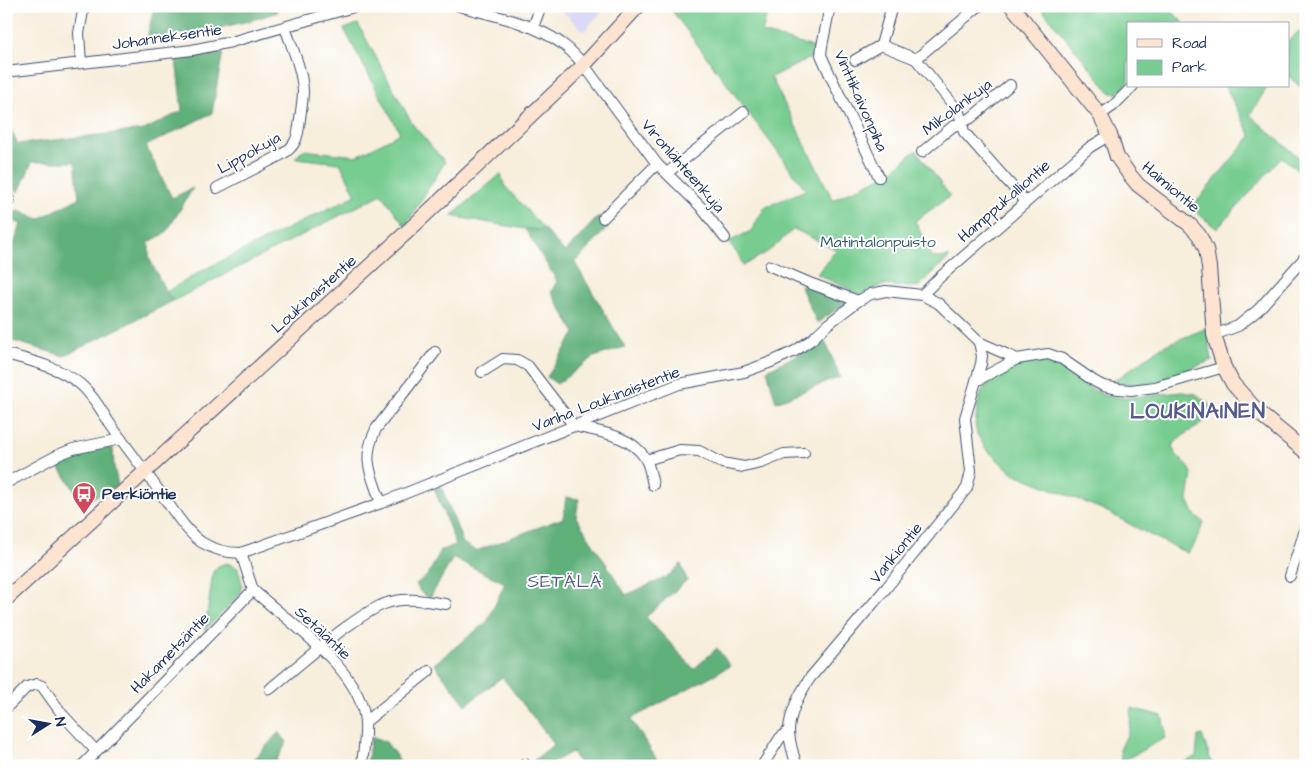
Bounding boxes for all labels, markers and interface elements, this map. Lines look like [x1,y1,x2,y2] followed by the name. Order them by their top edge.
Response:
[111,18,223,56] street label: Johanneksentie
[1127,22,1290,88] legend
[1172,33,1207,54] text: Road
[829,47,893,155] street label: Vinttikaivonpiha
[1172,57,1207,78] text: Park
[918,74,996,140] street label: Mikolankuja
[636,114,730,218] street label: Vironlähteenkuja
[213,127,285,179] street label: Lippokuja
[953,154,1055,247] street label: Hamppukalliontie
[1137,156,1205,218] street label: Haimiontie
[820,231,936,253] park label: Matintalonpuisto
[267,250,362,338] street label: Loukinaistentie
[529,361,683,437] street label: Vanha Loukinaistentie
[1130,397,1266,426] district label: LOUKINAINEN
[71,481,97,515] bus stop icon: Perkiöntie
[102,483,177,505] place label: Perkiöntie
[864,517,928,588] street label: Vankiontie
[528,569,602,594] district label: SETÄLÄ
[290,601,356,665] street label: Setäläntie
[126,607,215,698] street label: Hakametsäntie
[22,700,72,750] north arrow
[49,715,70,728] text: N

